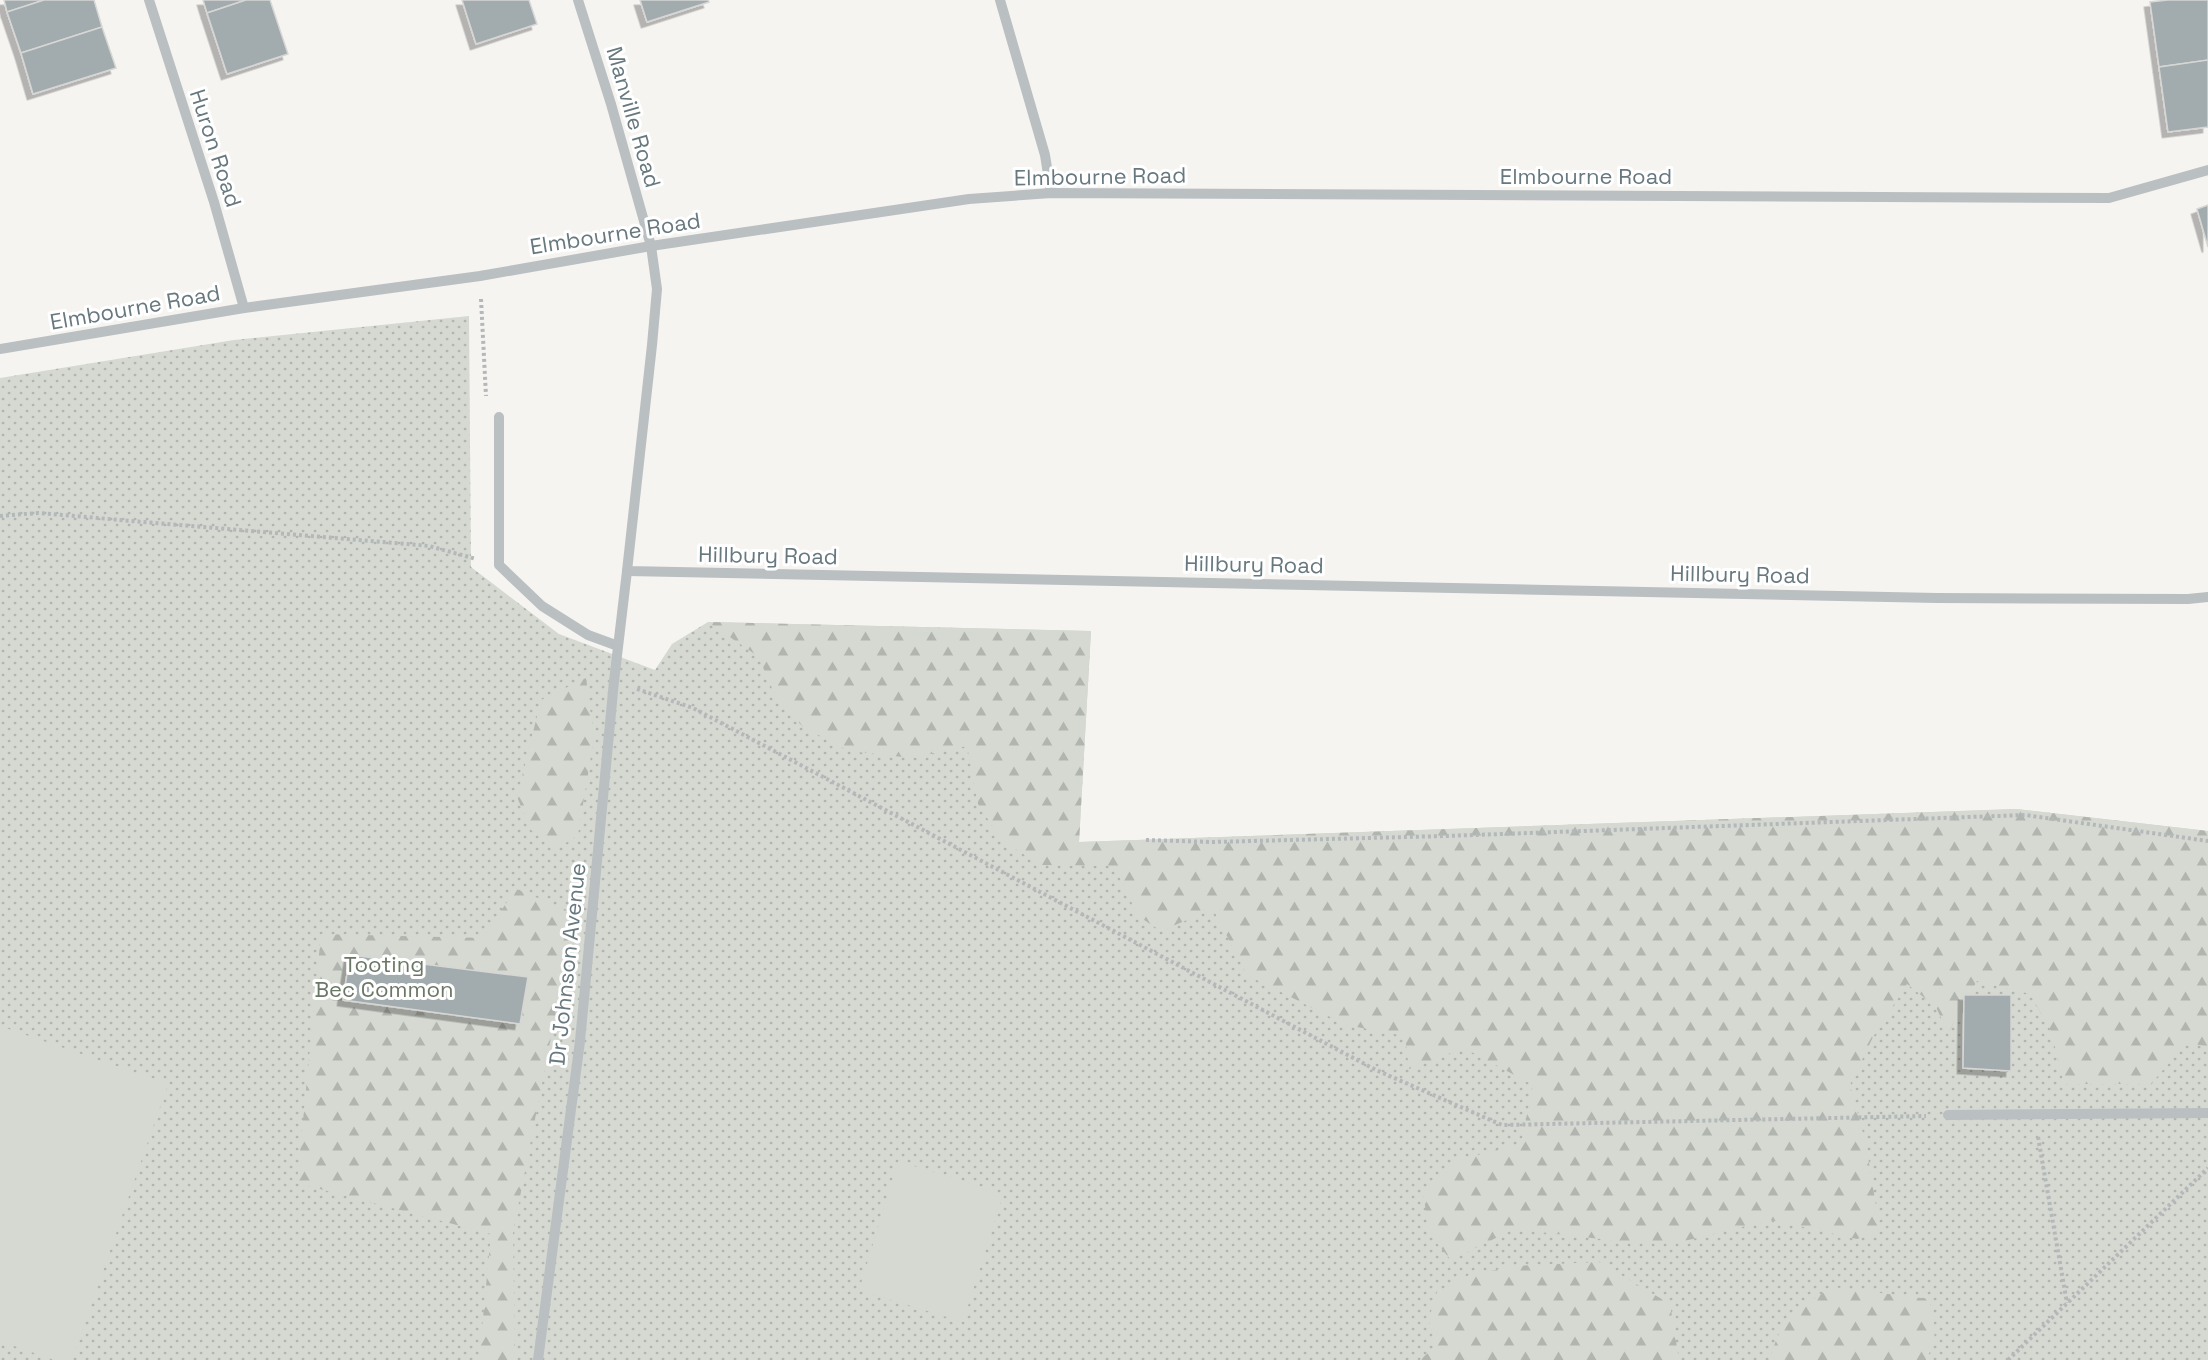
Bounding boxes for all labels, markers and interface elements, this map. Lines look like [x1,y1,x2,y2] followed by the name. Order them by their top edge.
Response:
[600,43,668,191] street label: Manville Road
[184,85,248,211] street label: Huron Road
[1014,160,1186,192] street label: Elmbourne Road
[1500,162,1672,190] street label: Elmbourne Road
[528,206,702,260] street label: Elmbourne Road
[48,278,222,336] street label: Elmbourne Road
[698,540,838,570] street label: Hillbury Road
[1184,549,1324,579] street label: Hillbury Road
[1670,559,1810,589] street label: Hillbury Road
[542,861,592,1067] street label: Dr Johnson Avenue
[314,950,454,1003] park label: Tooting Bec Common

